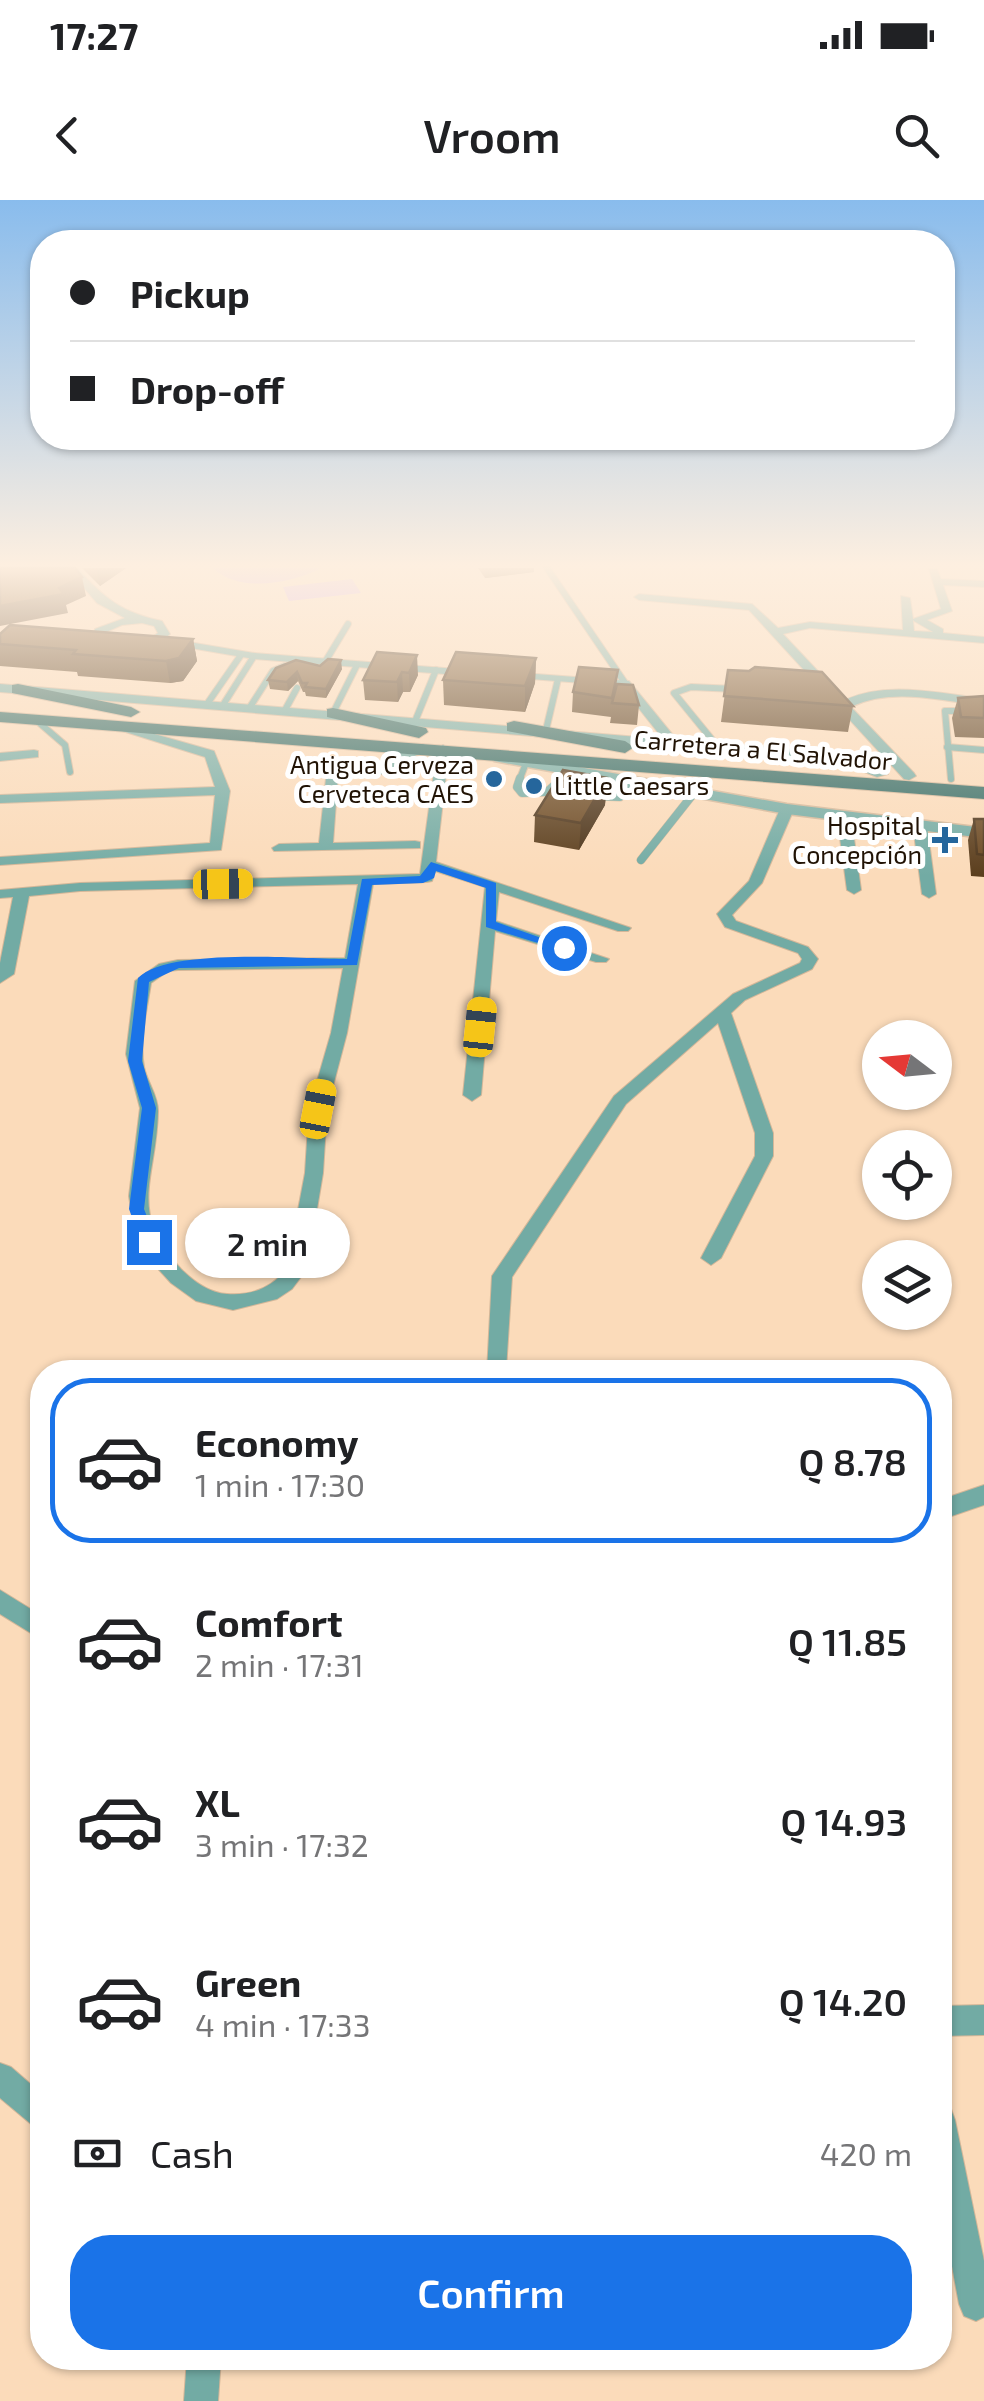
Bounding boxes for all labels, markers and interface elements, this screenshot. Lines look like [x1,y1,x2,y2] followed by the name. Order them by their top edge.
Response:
[50,12,138,58] text: 17:27
[40,108,95,163] icon: back
[423,108,561,162] text: Vroom
[889,108,944,163] icon: search
[130,270,250,316] text: Pickup
[130,366,284,412] text: Drop-off
[633,723,893,775] street label: Carretera a El Salvador
[290,749,474,808] place label: Antigua Cerveza Cerveteca CAES
[483,768,505,790] marker: Antigua Cerveza Cerveteca CAES
[554,770,709,800] place label: Little Caesars
[523,775,545,797] marker: Little Caesars
[792,810,923,869] place label: Hospital Concepción
[932,827,958,853] marker: Hospital Concepción
[193,868,253,900] car
[542,926,587,971] route start
[462,996,498,1058] car
[862,1020,952,1110] north arrow
[862,1020,952,1330] map controls
[298,1077,338,1141] car
[862,1130,952,1220] button: locate
[184,1207,349,1277] callout: 2 min
[127,1220,172,1265] route end
[227,1224,308,1262] text: 2 min
[862,1240,952,1330] button: layers
[75,1416,165,1506] icon: car
[195,1419,359,1465] text: Economy
[798,1438,907,1484] text: Q 8.78
[195,1465,365,1503] text: 1 min · 17:30
[75,1596,165,1686] icon: car
[195,1599,343,1645] text: Comfort
[788,1618,907,1664] text: Q 11.85
[195,1645,364,1683] text: 2 min · 17:31
[75,1776,165,1866] icon: car
[195,1779,240,1825] text: XL
[781,1798,907,1844] text: Q 14.93
[195,1825,369,1863] text: 3 min · 17:32
[75,1956,165,2046] icon: car
[195,1959,301,2005] text: Green
[779,1978,907,2024] text: Q 14.20
[195,2005,370,2043] text: 4 min · 17:33
[70,2126,125,2181] icon: cash
[150,2130,234,2176] text: Cash
[820,2134,912,2172] text: 420 m
[70,2235,912,2350] button: Confirm

